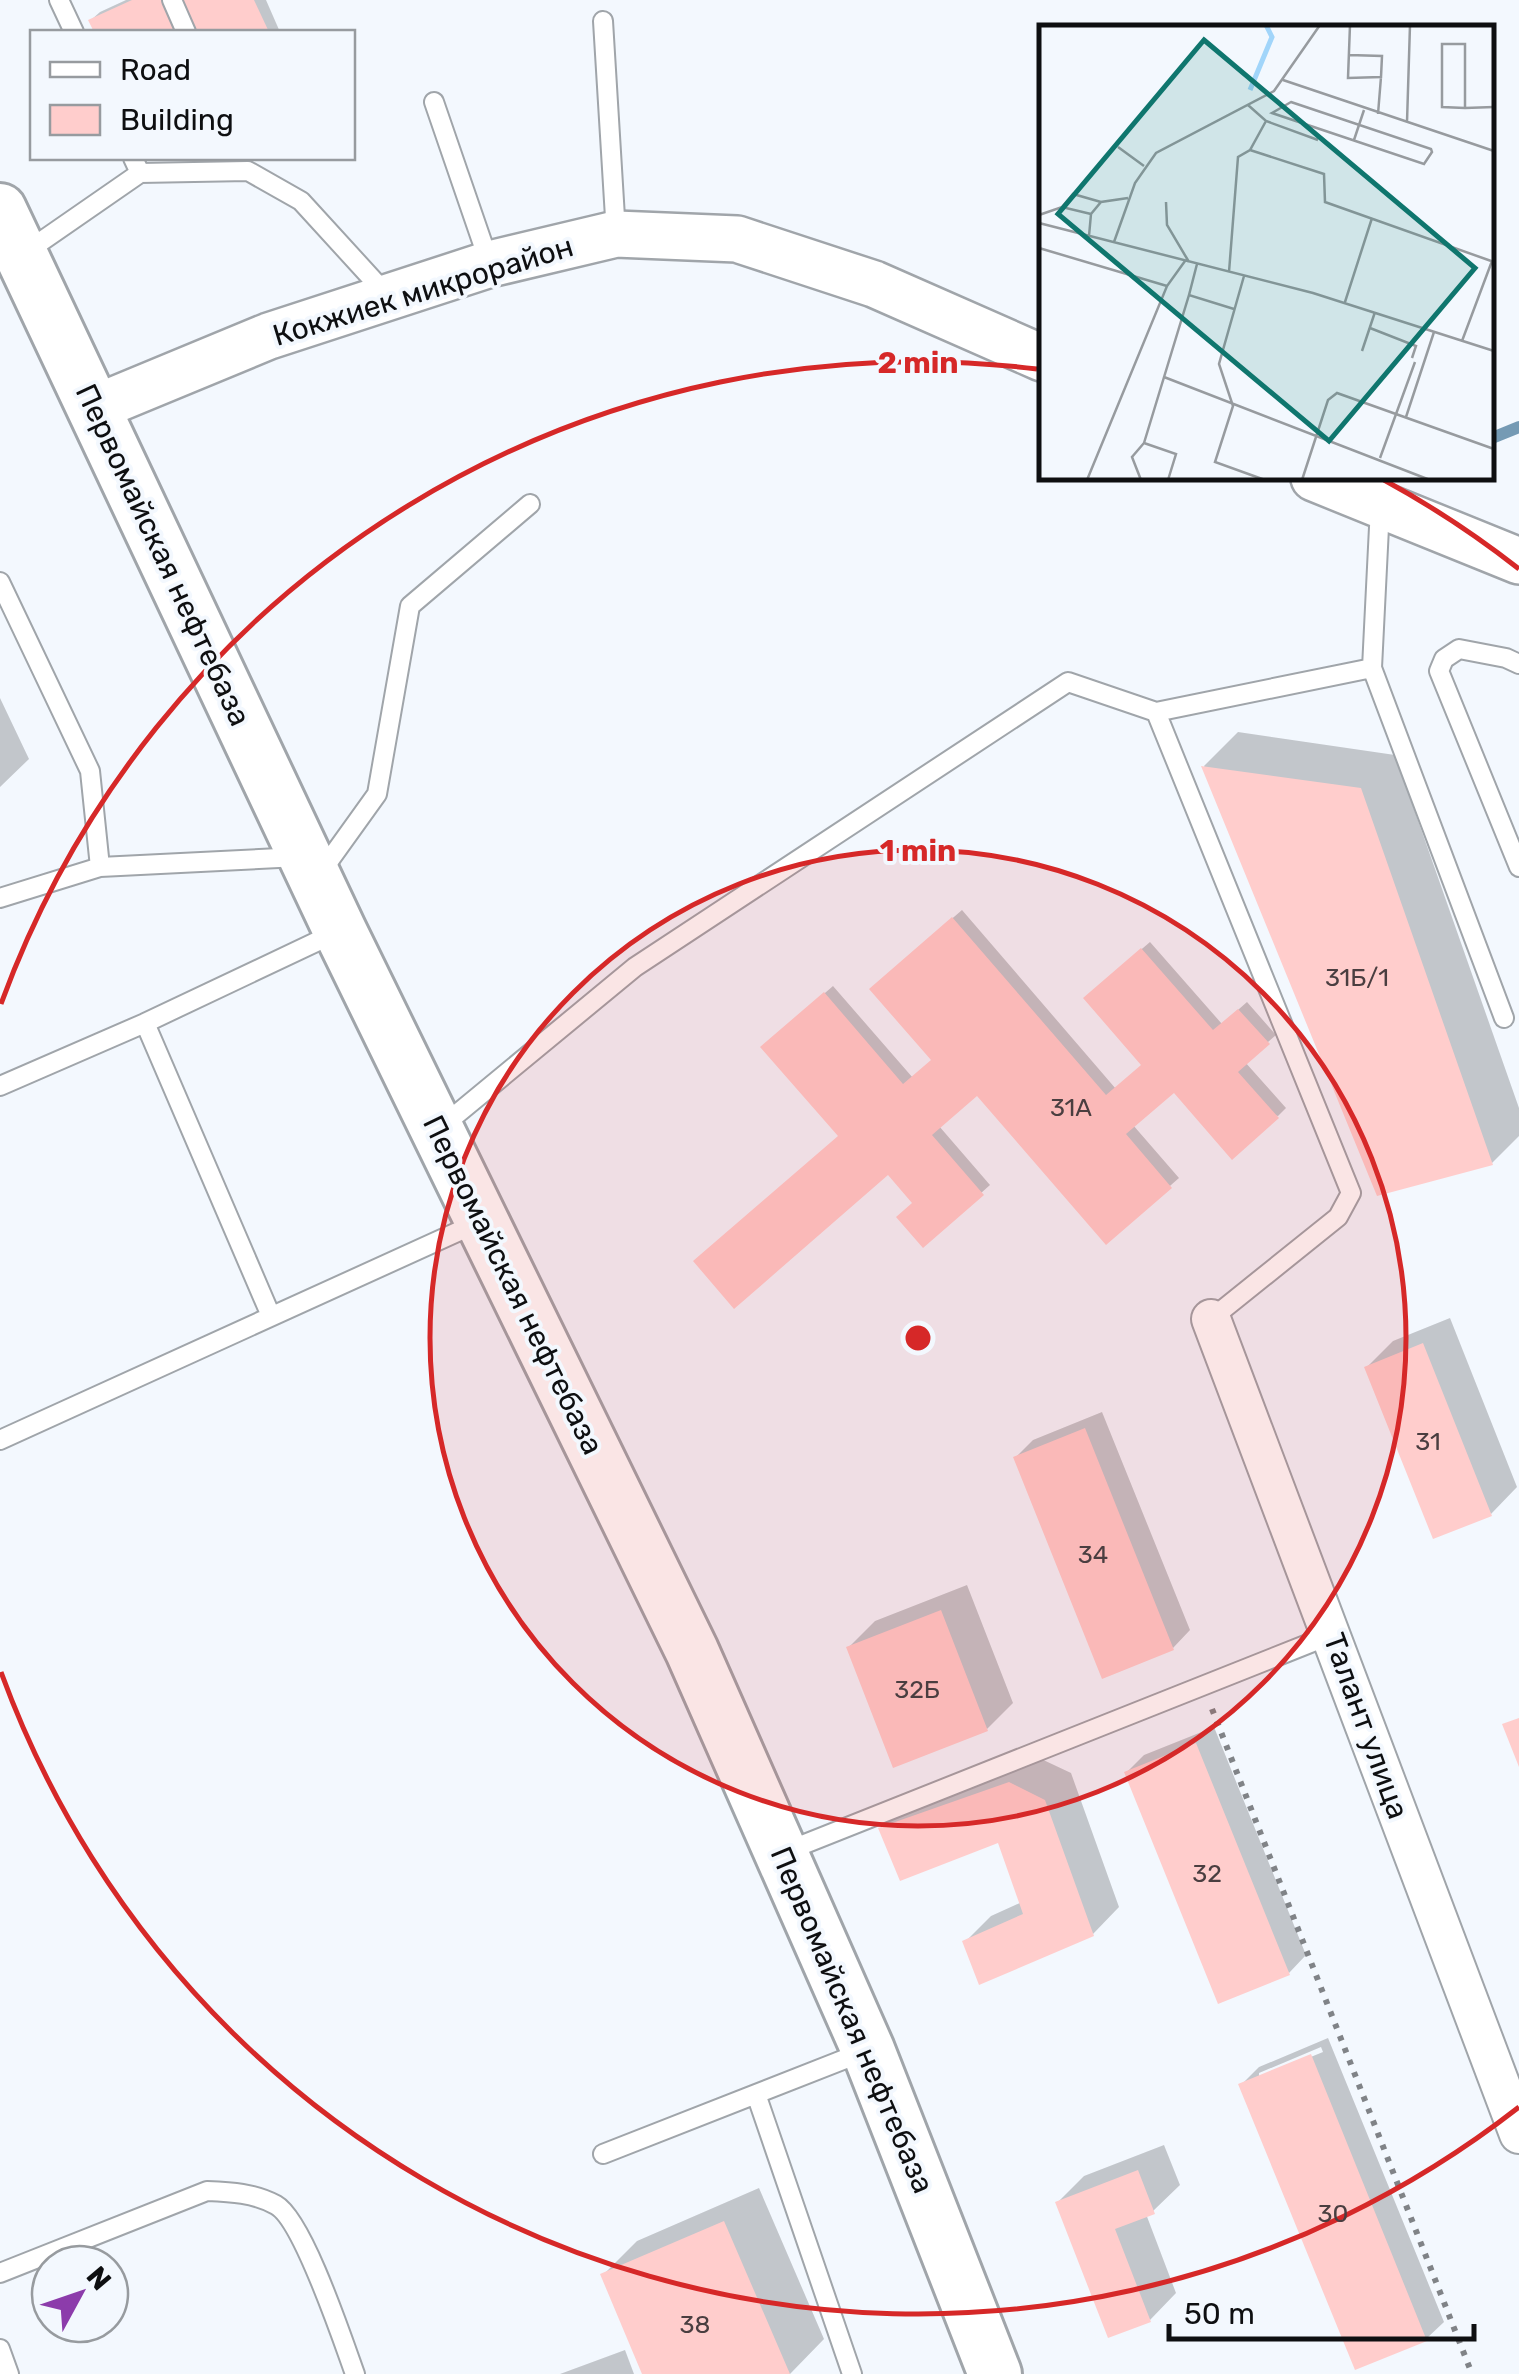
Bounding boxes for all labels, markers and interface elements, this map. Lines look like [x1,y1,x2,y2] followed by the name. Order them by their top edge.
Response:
[1039,25,1494,480] inset map
[30,30,355,160] legend
[120,52,191,88] text: Road
[120,102,234,138] text: Building
[268,228,578,354] street label: Кокжиек микрорайон
[877,345,959,381] text: 2 min
[68,378,258,732] street label: Первомайская нефтебаза
[880,833,956,869] text: 1 min
[1325,963,1389,992] house number: 31Б/1
[1050,1093,1092,1122] house number: 31А
[415,1109,611,1461] street label: Первомайская нефтебаза
[900,1320,936,1356] centre of rings
[1415,1427,1441,1456] house number: 31
[1078,1540,1108,1569] house number: 34
[1316,1628,1416,1824] street label: Талант улица
[894,1675,940,1704] house number: 32Б
[763,1841,941,2199] street label: Первомайская нефтебаза
[1192,1859,1222,1888] house number: 32
[1318,2199,1348,2228] house number: 30
[30,2244,130,2344] north arrow
[80,2260,118,2297] text: N
[1169,2279,1474,2341] scale bar
[1184,2296,1255,2332] text: 50 m
[680,2310,710,2339] house number: 38

